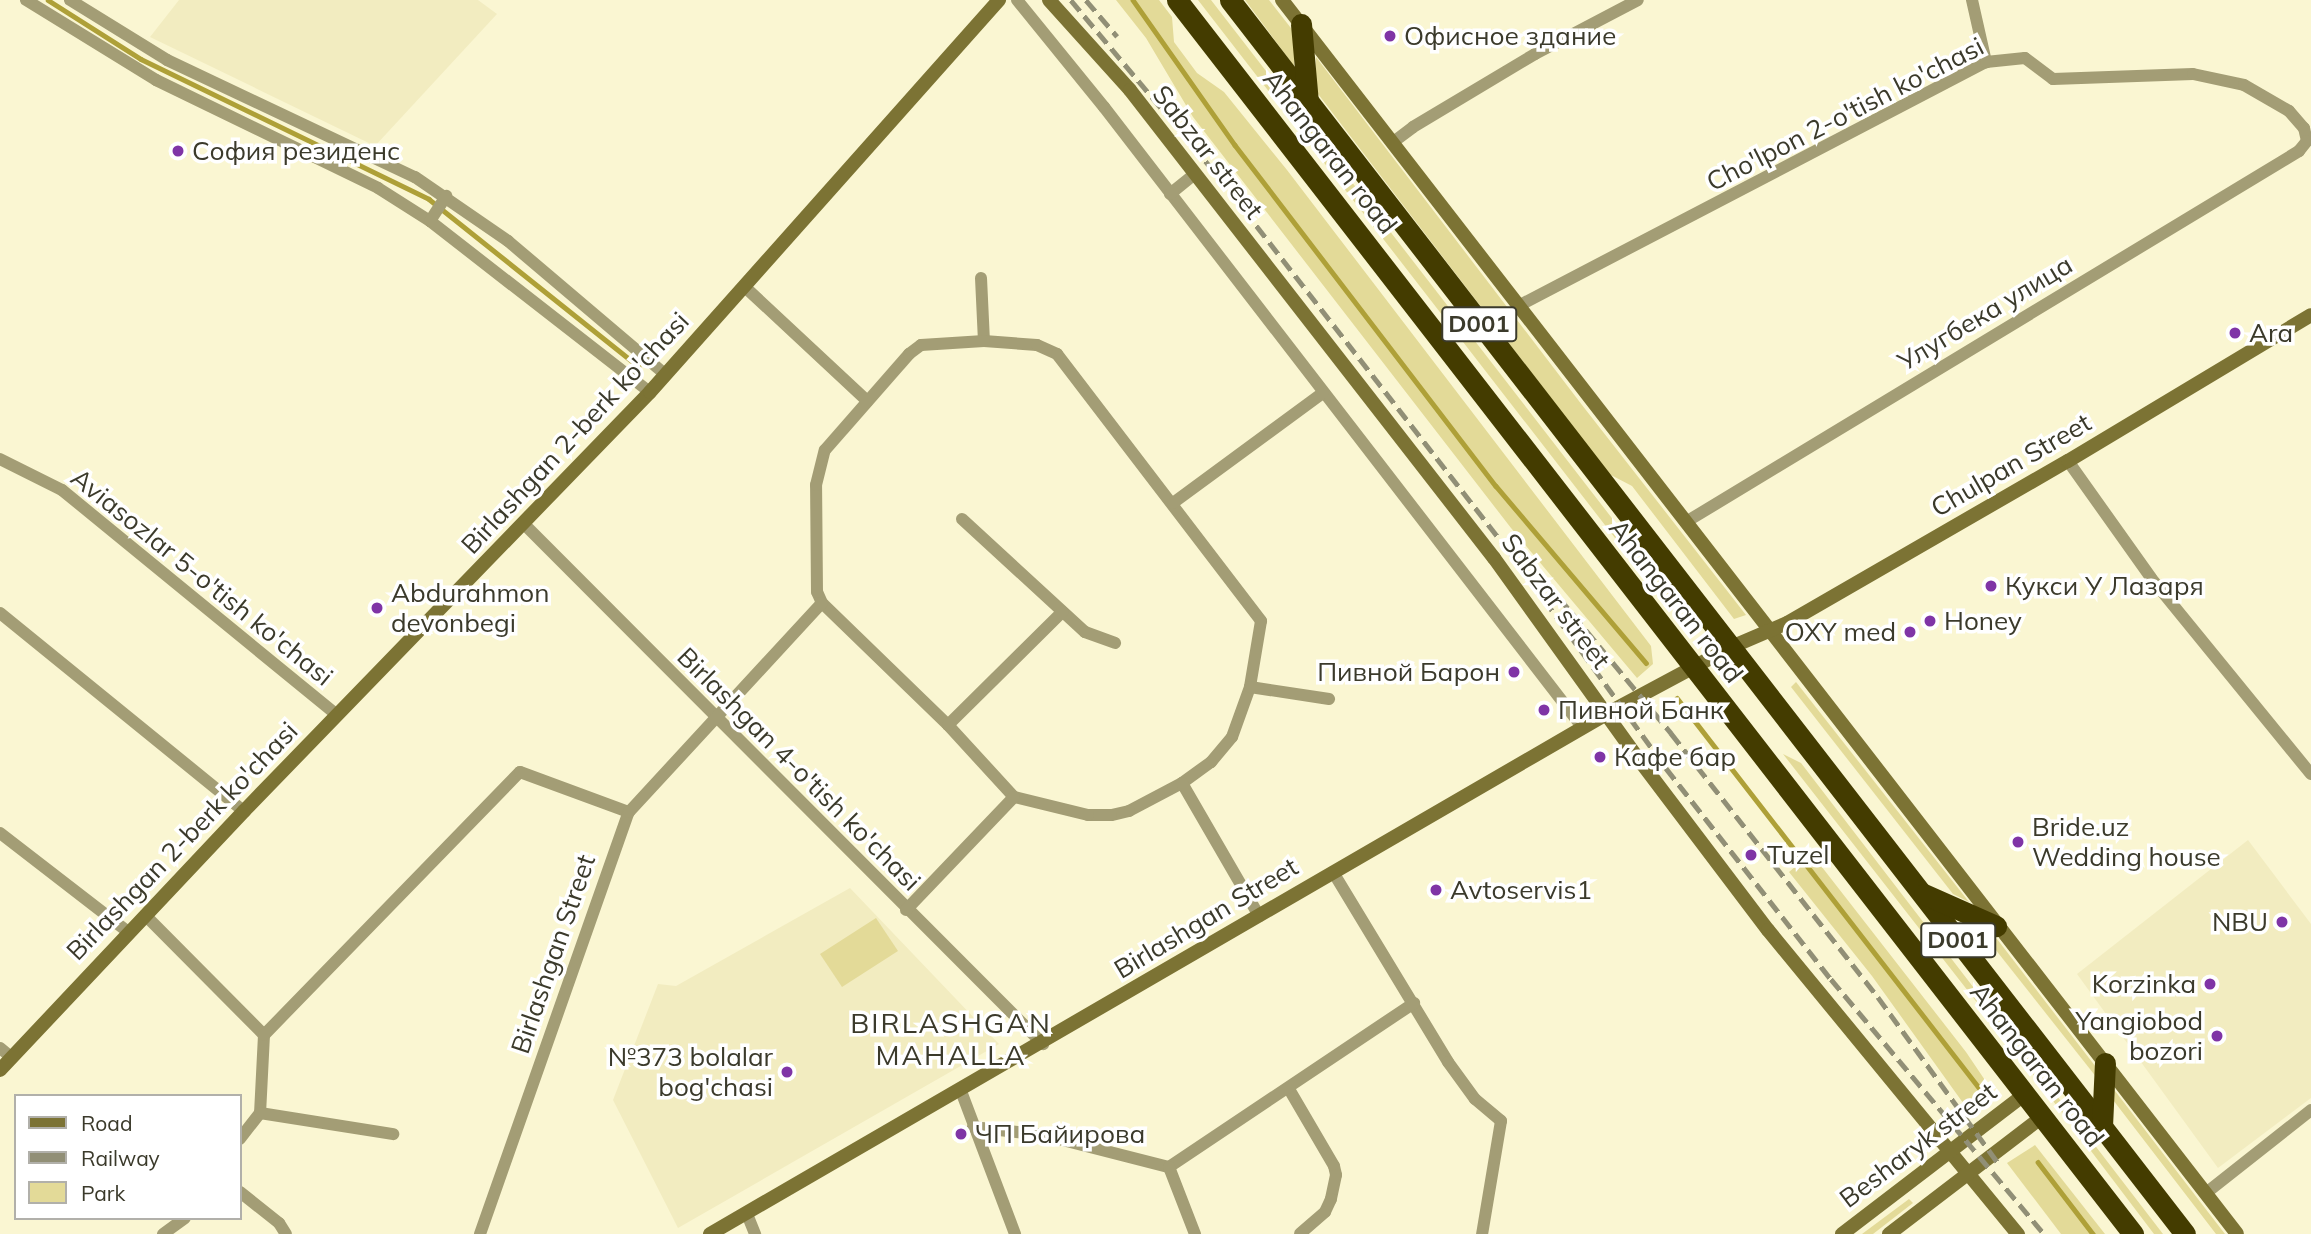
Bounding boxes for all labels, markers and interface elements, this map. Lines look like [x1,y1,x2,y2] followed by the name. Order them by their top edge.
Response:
[1404,20,1616,52] place label: Офисное здание
[1382,28,1398,44] marker: Офисное здание
[1701,30,1989,198] street label: Cho'lpon 2-o'tish ko'chasi
[1257,64,1403,240] street label: Ahangaran road
[1146,79,1270,225] street label: Sabzar street
[192,135,400,167] place label: София резиденс
[170,143,186,159] marker: София резиденс
[1892,249,2078,377] street label: Улугбека улица
[1440,304,1518,344] road number: D001
[455,306,695,560] street label: Birlashgan 2-berk ko'chasi
[2249,317,2293,349] place label: Ara
[2227,325,2243,341] marker: Ara
[1926,407,2096,523] street label: Chulpan Street
[65,462,339,692] street label: Aviasozlar 5-o'tish ko'chasi
[1603,513,1749,689] street label: Ahangaran road
[1495,527,1617,675] street label: Sabzar street
[2005,570,2204,602] place label: Кукси У Лазаря
[391,577,549,638] place label: Abdurahmon devonbegi
[1983,578,1999,594] marker: Кукси У Лазаря
[369,600,385,616] marker: Abdurahmon devonbegi
[1944,605,2022,637] place label: Honey
[1922,613,1938,629] marker: Honey
[1785,616,1896,648] place label: OXY med
[1902,624,1918,640] marker: OXY med
[671,641,927,897] street label: Birlashgan 4-o'tish ko'chasi
[1317,656,1500,688] place label: Пивной Барон
[1506,664,1522,680] marker: Пивной Барон
[1558,694,1724,726] place label: Пивной Банк
[1536,702,1552,718] marker: Пивной Банк
[60,715,304,967] street label: Birlashgan 2-berk ko'chasi
[1614,741,1736,773] place label: Кафе бар
[1592,749,1608,765] marker: Кафе бар
[2032,811,2221,872] place label: Bride.uz Wedding house
[2010,834,2026,850] marker: Bride.uz Wedding house
[1767,839,1829,871] place label: Tuzel
[1741,845,1761,865] marker: Tuzel
[504,850,602,1058] street label: Birlashgan Street
[1109,851,1303,985] street label: Birlashgan Street
[1450,874,1592,906] place label: Avtoservis1
[1428,882,1444,898] marker: Avtoservis1
[2212,906,2268,938] place label: NBU
[2274,914,2290,930] marker: NBU
[1920,920,1996,960] road number: D001
[2092,968,2196,1000] place label: Korzinka
[2202,976,2218,992] marker: Korzinka
[1964,977,2110,1153] street label: Ahangaran road
[2076,1005,2203,1066] place label: Yangiobod bozori
[851,1006,1051,1072] district label: BIRLASHGAN MAHALLA
[2209,1028,2225,1044] marker: Yangiobod bozori
[608,1041,773,1102] place label: №373 bolalar bog'chasi
[779,1064,795,1080] marker: №373 bolalar bog'chasi
[1833,1076,2003,1214] street label: Besharyk street
[14,1094,242,1220] legend
[81,1110,132,1136] text: Road
[975,1118,1145,1150] place label: ЧП Байирова
[953,1126,969,1142] marker: ЧП Байирова
[81,1145,160,1171] text: Railway
[81,1180,125,1206] text: Park

